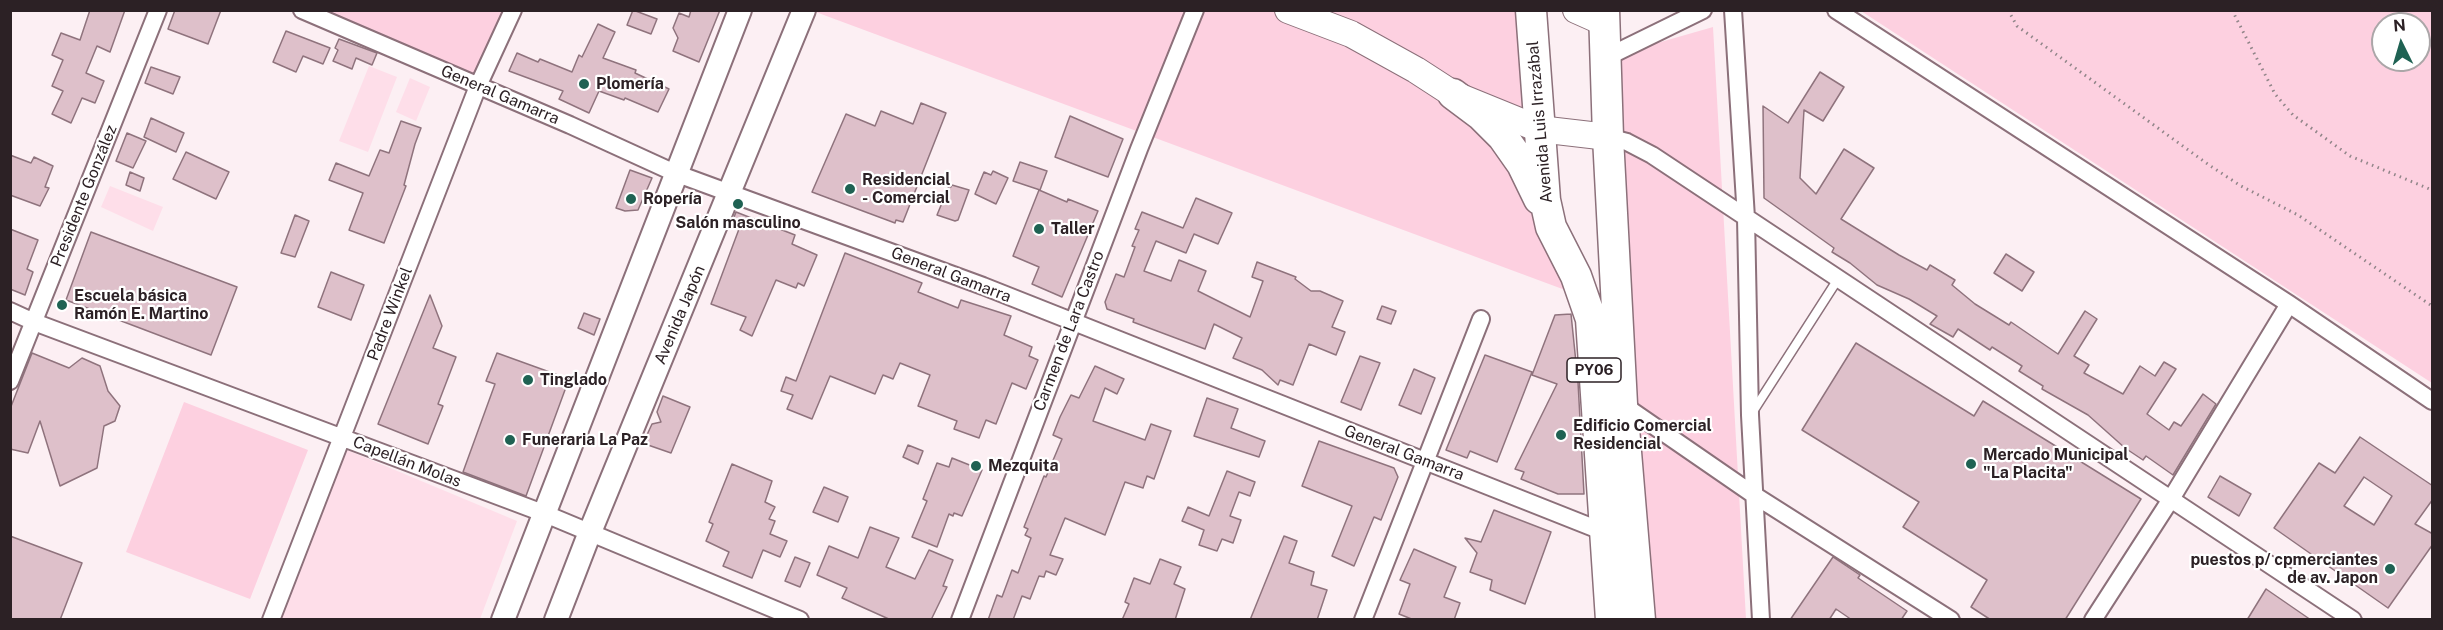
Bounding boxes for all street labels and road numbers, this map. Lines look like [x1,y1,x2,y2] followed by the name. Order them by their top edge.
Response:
[1523,40,1557,204] street label: Avenida Luis Irrazábal
[438,61,562,129] street label: General Gamarra
[47,122,121,270] street label: Presidente González
[888,243,1014,307] street label: General Gamarra
[1030,248,1108,414] street label: Carmen de Lara Castro
[651,263,709,367] street label: Avenida Japón
[363,264,417,364] street label: Padre Winkel
[1567,358,1621,382] road number: PY06
[1341,421,1467,485] street label: General Gamarra
[350,433,464,491] street label: Capellán Molas

